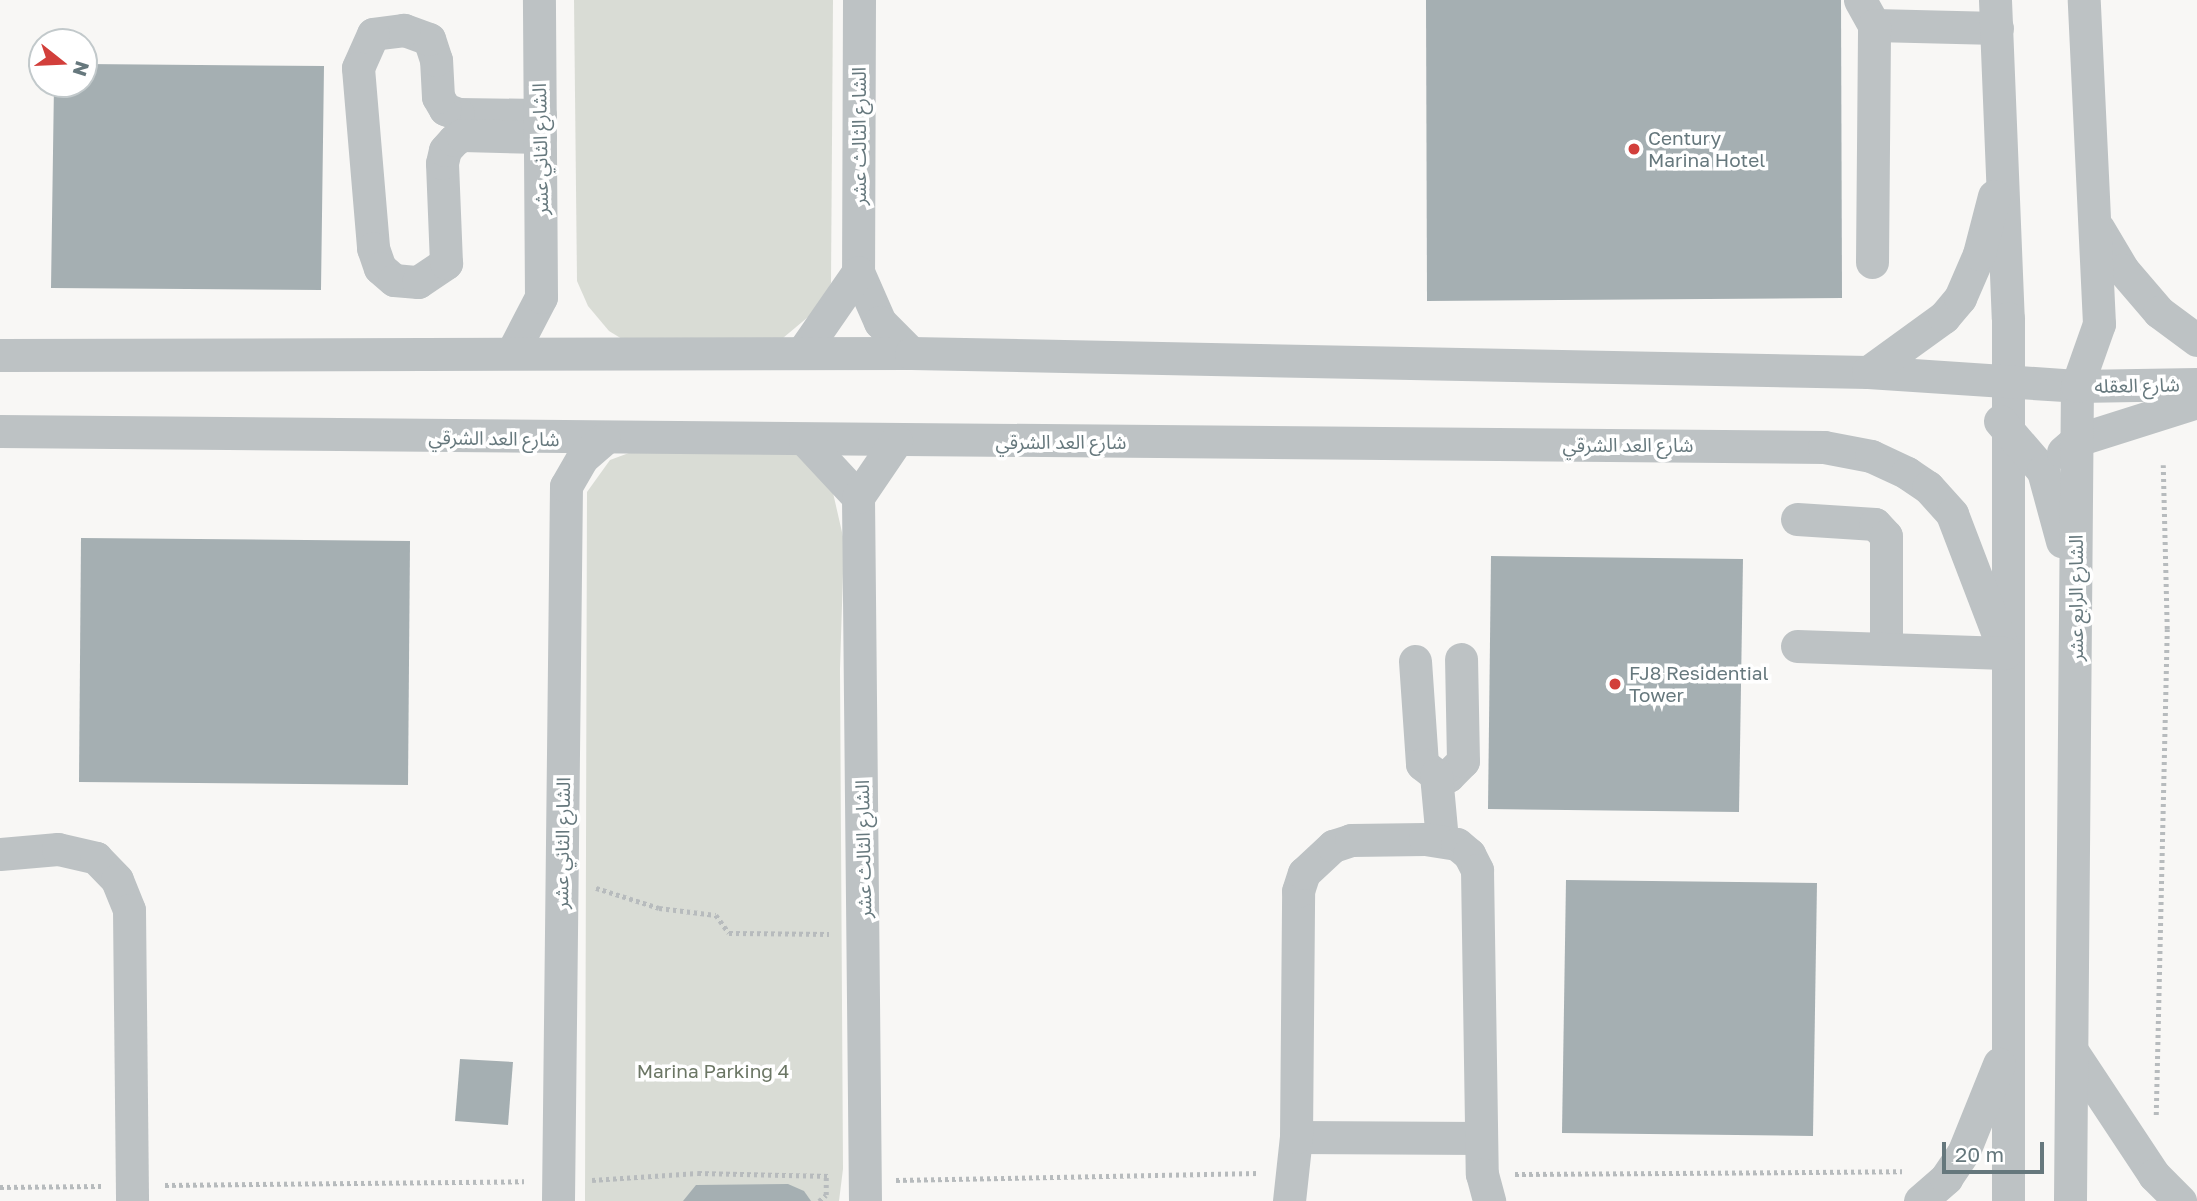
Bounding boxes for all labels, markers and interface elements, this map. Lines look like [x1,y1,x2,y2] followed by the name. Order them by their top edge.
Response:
[28,28,98,98] north arrow
[68,59,95,79] text: N
[848,67,870,205] street label: الشارع الثالث عشر
[527,83,553,215] street label: الشارع الثاني عشر
[1648,127,1765,171] place label: Century Marina Hotel
[1626,141,1642,157] marker: Century Marina Hotel
[2094,373,2180,397] street label: شارع العقله
[428,425,560,451] street label: شارع العد الشرقي
[995,431,1127,453] street label: شارع العد الشرقي
[1562,434,1694,456] street label: شارع العد الشرقي
[2065,535,2087,661] street label: الشارع الرابع عشر
[1629,662,1769,706] place label: FJ8 Residential Tower
[1607,676,1623,692] marker: FJ8 Residential Tower
[549,777,575,909] street label: الشارع الثاني عشر
[850,780,876,918] street label: الشارع الثالث عشر
[637,1060,789,1082] park label: Marina Parking 4
[1945,1128,2046,1172] scale bar
[1955,1141,2004,1167] text: 20 m

